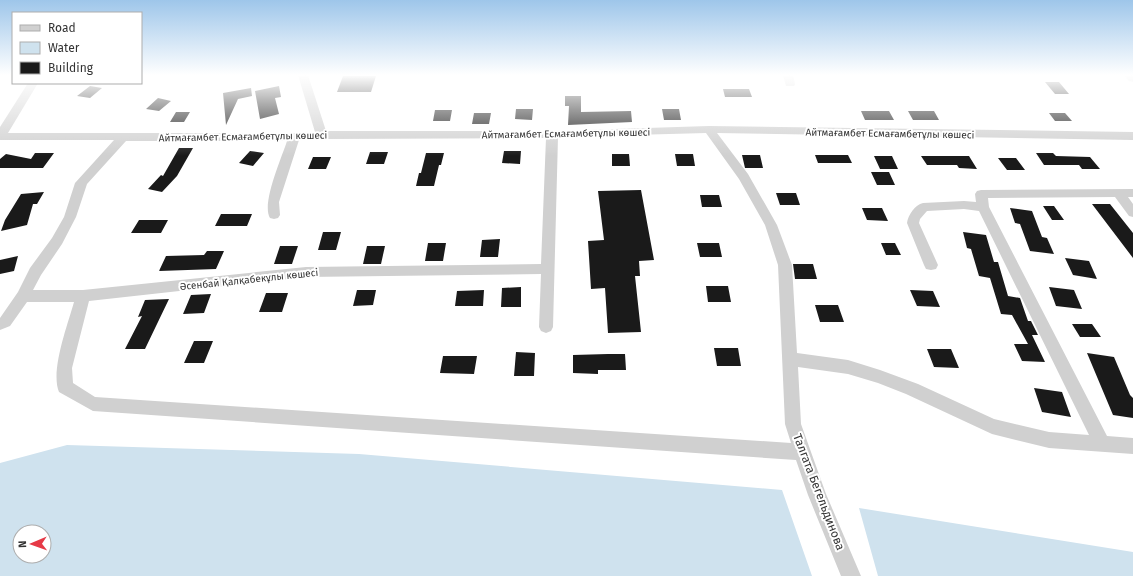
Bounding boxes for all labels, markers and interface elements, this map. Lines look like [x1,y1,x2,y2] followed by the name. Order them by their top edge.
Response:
[12,12,142,84] legend
[48,21,76,35] text: Road
[48,41,80,55] text: Water
[48,61,94,75] text: Building
[482,126,651,141] street label: Айтмағамбет Есмағамбетұлы көшесі
[806,126,975,141] street label: Айтмағамбет Есмағамбетұлы көшесі
[159,129,328,144] street label: Айтмағамбет Есмағамбетұлы көшесі
[179,266,319,293] street label: Әсенбай Қалқабекұлы көшесі
[790,432,848,552] street label: Талгата Бегельдинова
[12,524,52,564] north arrow
[16,540,29,548] text: N

